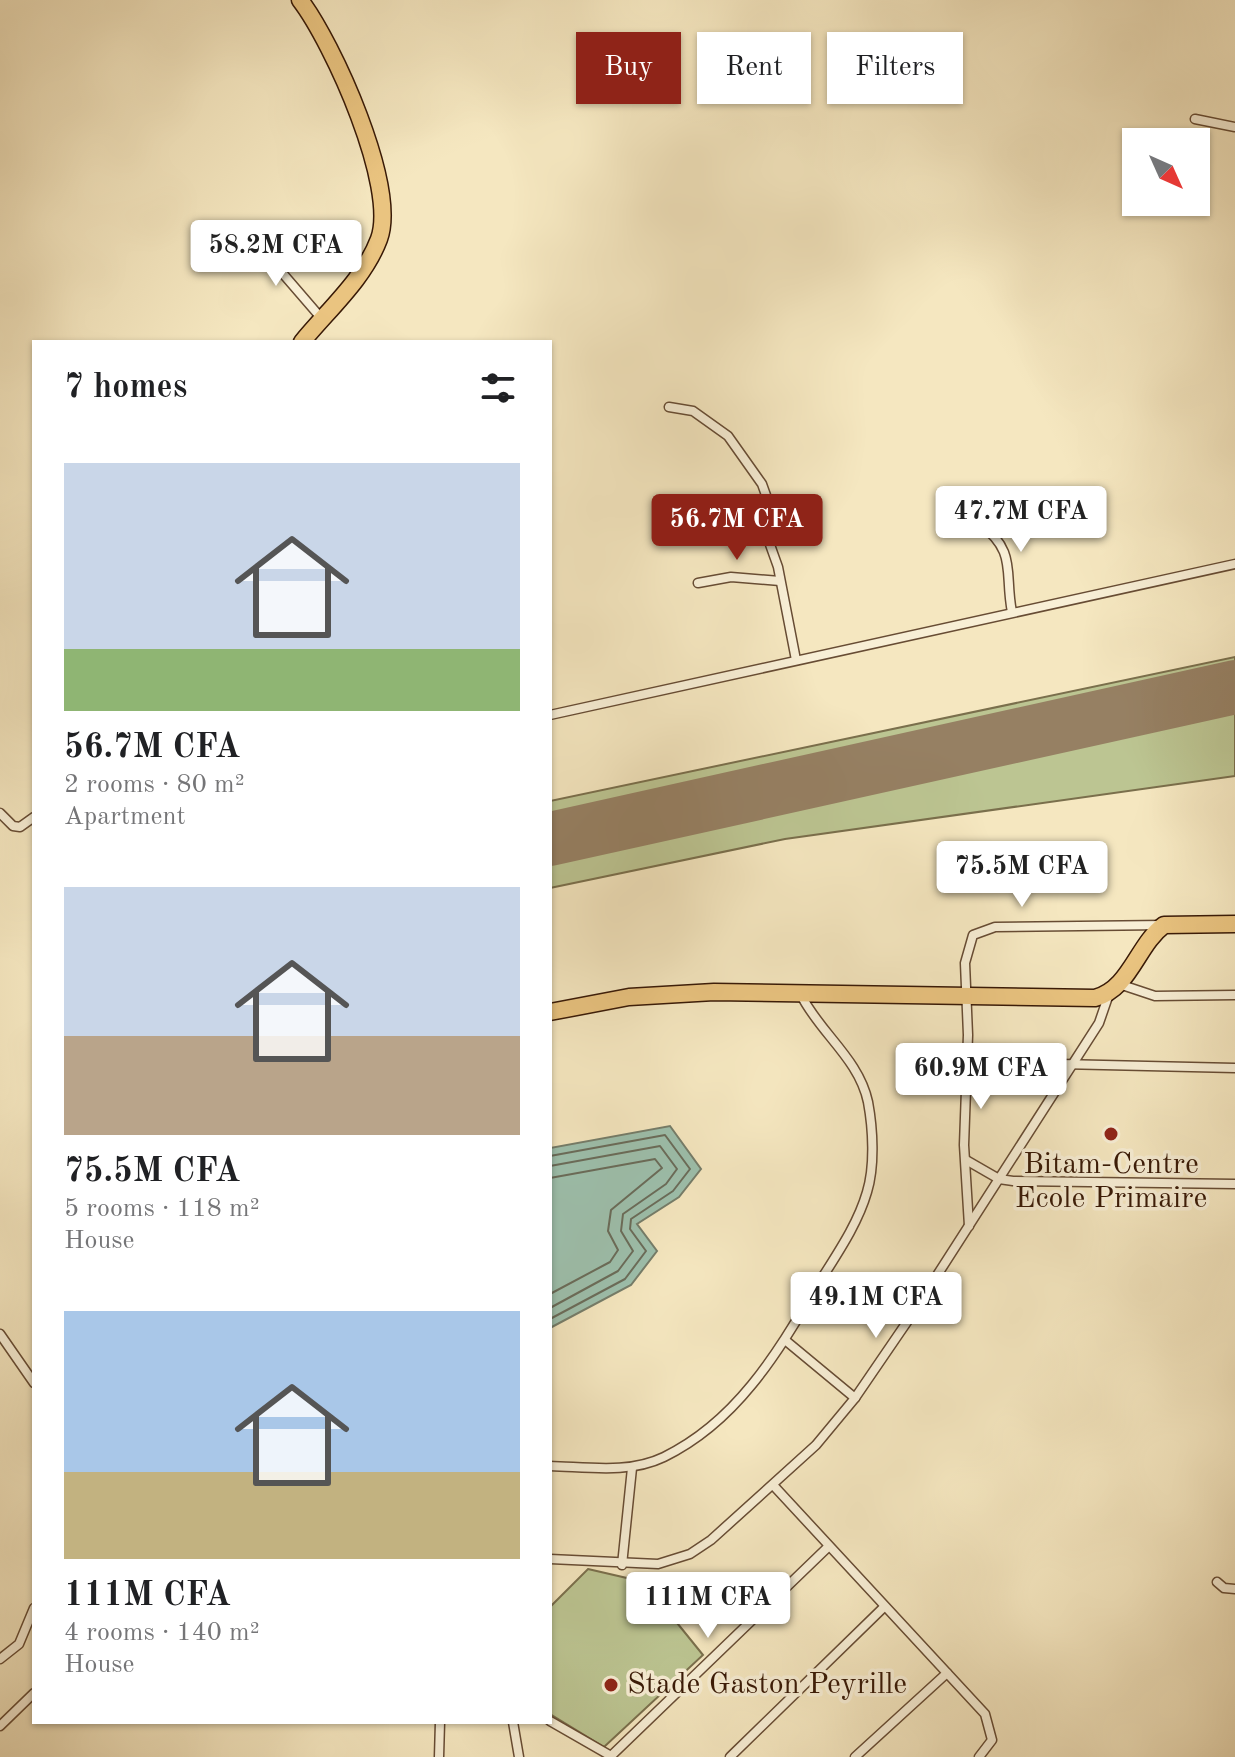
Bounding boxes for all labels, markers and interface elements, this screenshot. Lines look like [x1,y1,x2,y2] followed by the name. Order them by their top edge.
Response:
[576,32,681,104] chip: Buy
[697,32,811,104] chip: Rent
[827,32,963,104] chip: Filters
[1122,128,1210,216] north arrow
[1122,128,1210,216] map controls
[184,220,368,288] pin: 58.2M CFA
[209,233,343,259] text: 58.2M CFA
[476,366,520,410] icon: filters
[64,371,187,405] text: 7 homes
[929,486,1113,554] pin: 47.7M CFA
[645,494,829,562] pin: 56.7M CFA
[954,499,1088,525] text: 47.7M CFA
[670,507,804,533] text: 56.7M CFA
[220,515,364,659] icon: home
[64,731,240,765] text: 56.7M CFA
[64,772,245,798] text: 2 rooms · 80 m²
[64,804,186,830] text: Apartment
[930,841,1114,909] pin: 75.5M CFA
[955,854,1089,880] text: 75.5M CFA
[220,939,364,1083] icon: home
[889,1043,1073,1111] pin: 60.9M CFA
[914,1056,1048,1082] text: 60.9M CFA
[1102,1125,1120,1143] marker: Bitam-Centre Ecole Primaire
[1015,1150,1207,1214] place label: Bitam-Centre Ecole Primaire
[64,1155,240,1189] text: 75.5M CFA
[64,1196,260,1222] text: 5 rooms · 118 m²
[64,1228,135,1254] text: House
[784,1272,968,1340] pin: 49.1M CFA
[809,1285,943,1311] text: 49.1M CFA
[220,1363,364,1507] icon: home
[625,1572,791,1640] pin: 111M CFA
[64,1579,231,1613] text: 111M CFA
[644,1585,772,1611] text: 111M CFA
[64,1620,260,1646] text: 4 rooms · 140 m²
[64,1652,135,1678] text: House
[627,1670,907,1700] place label: Stade Gaston Peyrille
[602,1676,620,1694] marker: Stade Gaston Peyrille

